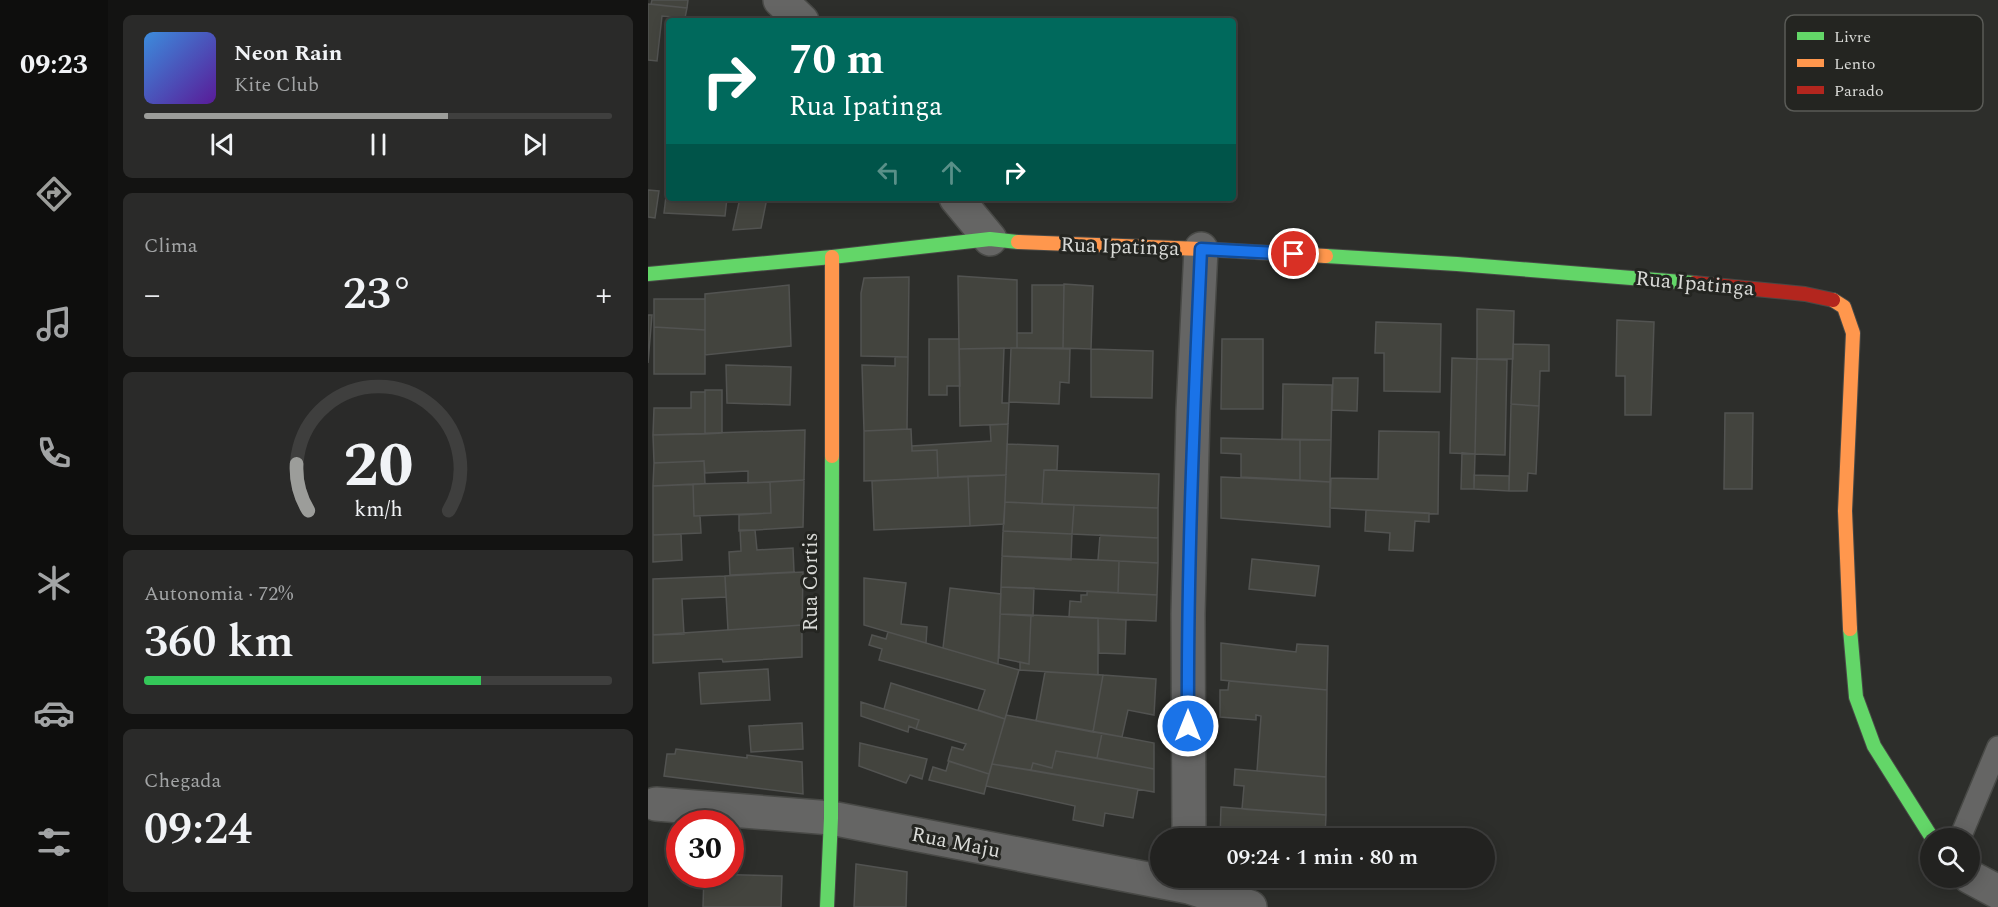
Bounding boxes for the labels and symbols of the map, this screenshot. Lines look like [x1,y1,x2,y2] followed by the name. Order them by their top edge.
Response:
[1785,15,1983,111] legend
[1834,25,1871,49] text: Livre
[1834,52,1875,76] text: Lento
[1834,79,1884,103] text: Parado
[1268,228,1319,279] pin
[1060,229,1181,265] street label: Rua Ipatinga
[1634,263,1756,305] street label: Rua Ipatinga
[795,532,827,632] street label: Rua Cortis
[1156,694,1220,758] position arrow
[666,810,744,888] speed limit sign: 30
[909,819,1003,867] street label: Rua Maju

